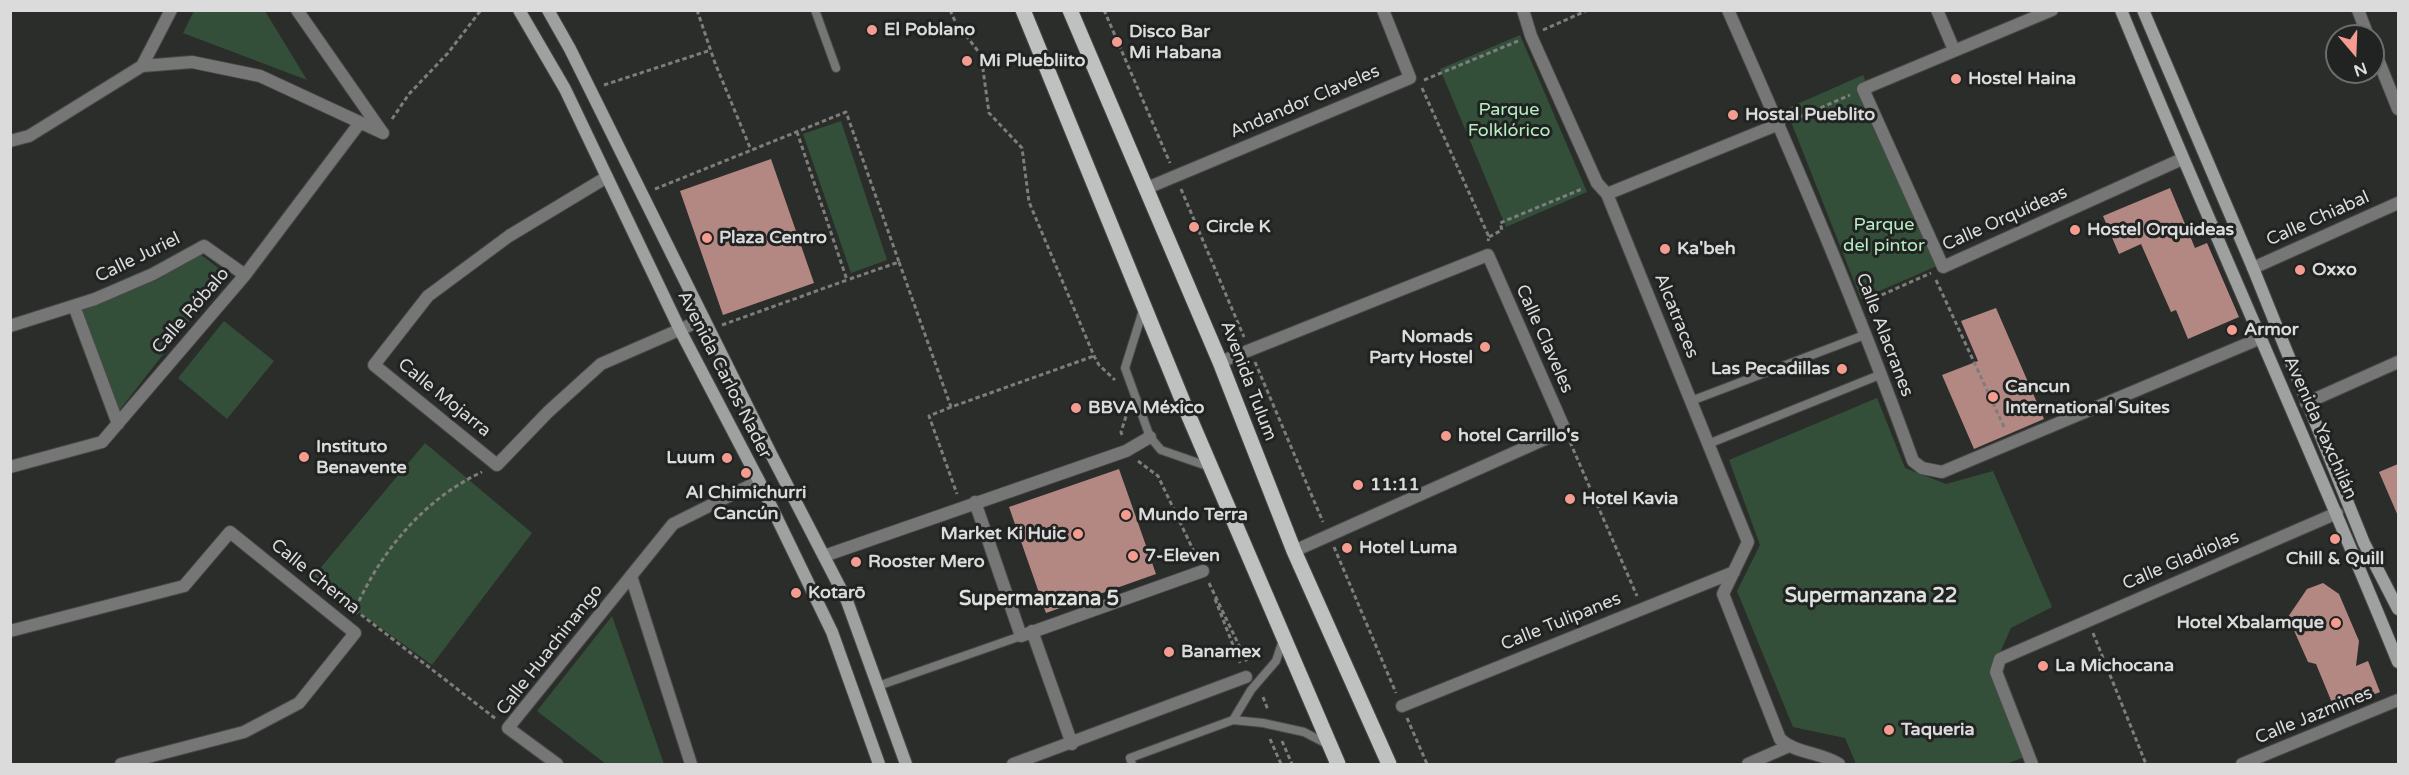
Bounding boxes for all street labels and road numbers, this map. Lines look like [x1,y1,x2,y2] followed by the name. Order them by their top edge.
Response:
[1227,61,1383,143] street label: Andandor Claveles
[1939,182,2071,256] street label: Calle Orquídeas
[2263,187,2373,251] street label: Calle Chiabal
[92,228,184,288] street label: Calle Juriel
[148,263,234,359] street label: Calle Róbalo
[1649,270,1703,362] street label: Alcatraces
[1850,270,1918,400] street label: Calle Alacranes
[1510,281,1578,397] street label: Calle Claveles
[672,288,776,462] street label: Avenida Carlos Nader
[1215,318,1281,444] street label: Avenida Tulum
[2279,353,2361,503] street label: Avenida Yaxchilán
[393,354,495,442] street label: Calle Mojarra
[2119,527,2243,595] street label: Calle Gladiolas
[266,535,364,619] street label: Calle Cherna
[492,580,608,720] street label: Calle Huachinango
[1498,588,1624,656] street label: Calle Tulipanes
[2252,683,2376,749] street label: Calle Jazmines

